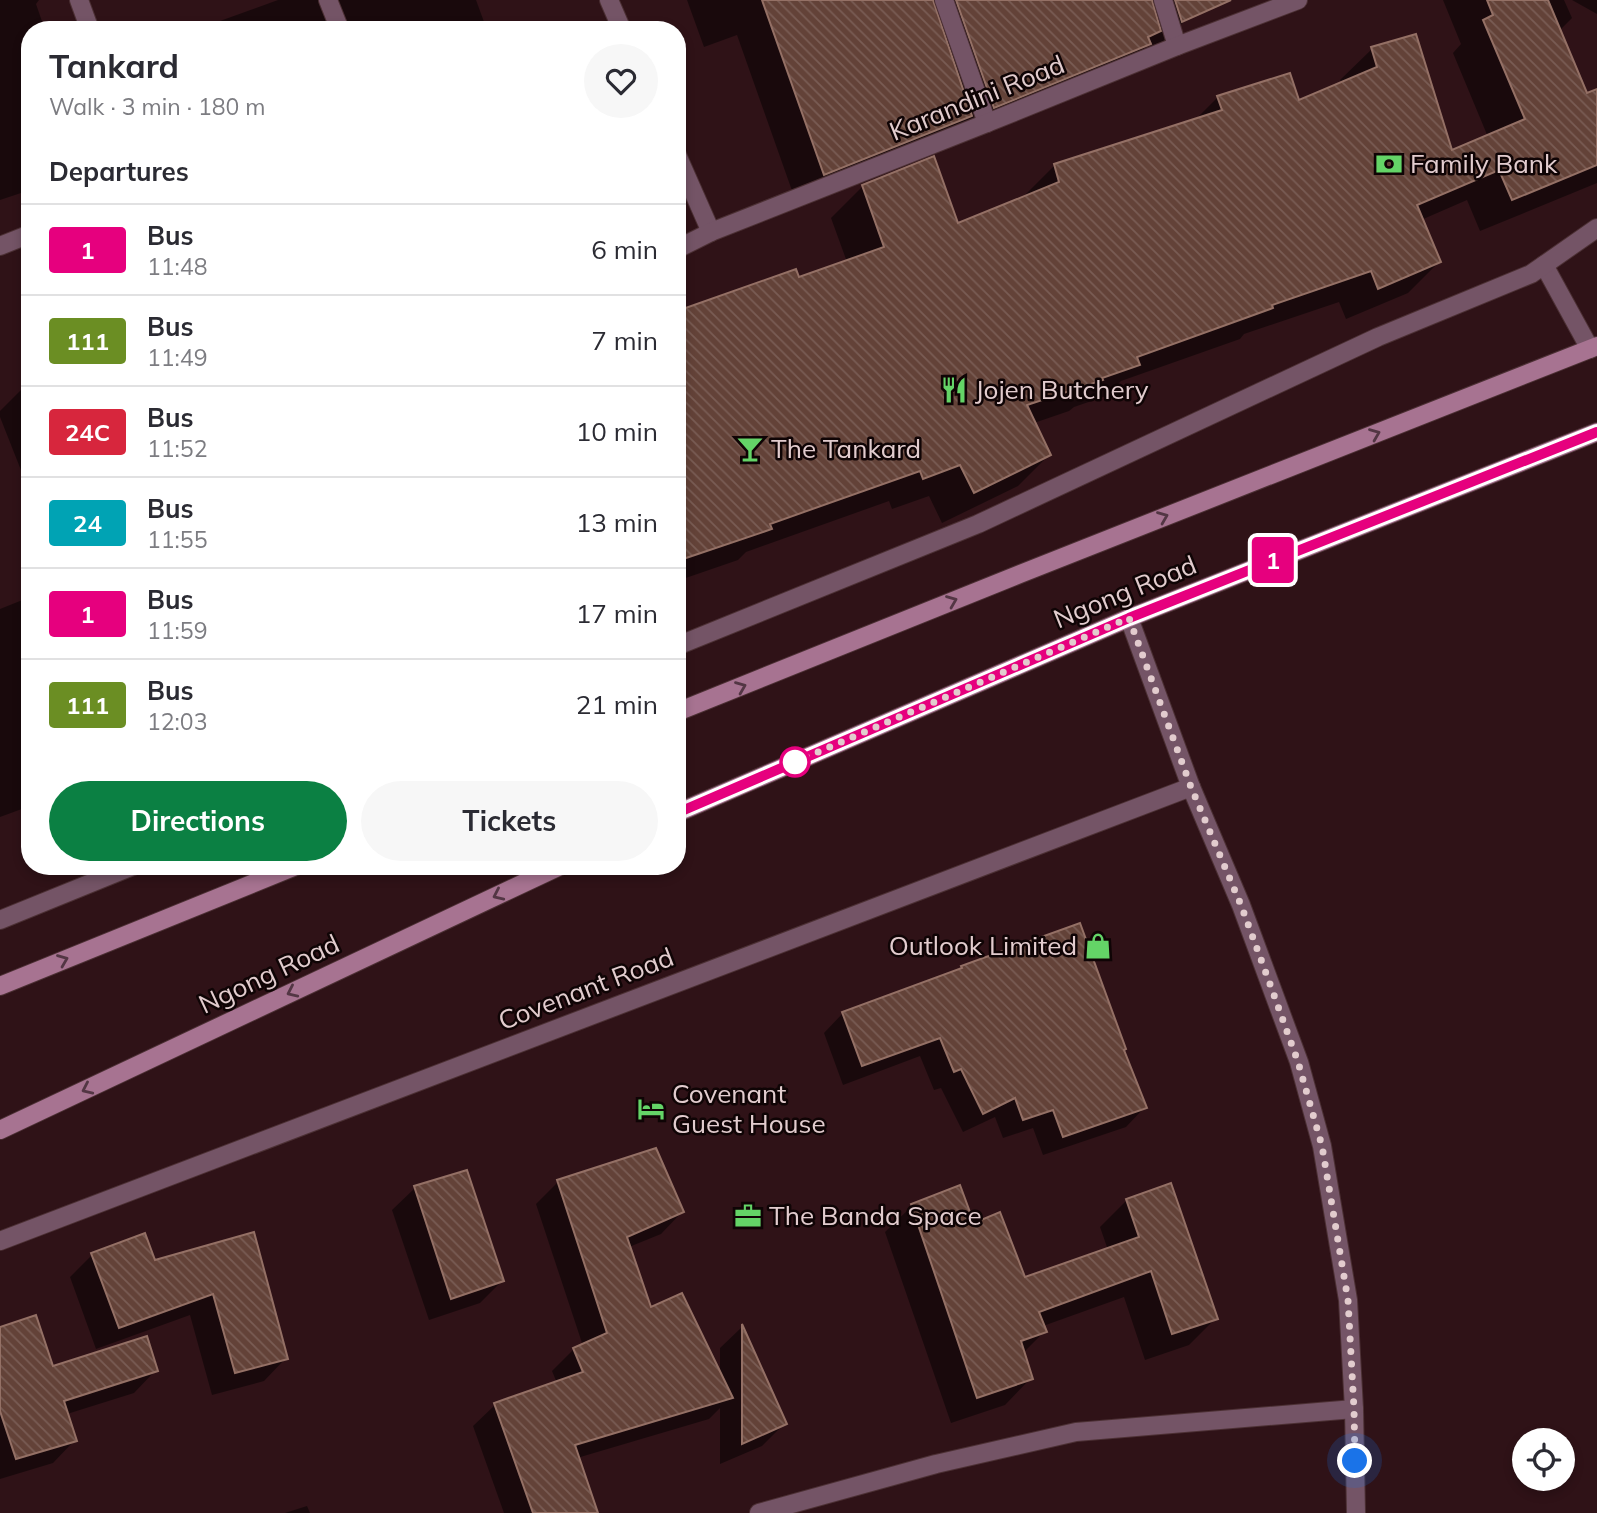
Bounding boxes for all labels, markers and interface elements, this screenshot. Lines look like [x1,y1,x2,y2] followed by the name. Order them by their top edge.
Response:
[584,44,658,118] button: heart
[49,45,179,86] text: Tankard
[884,47,1069,148] street label: Karandini Road
[49,92,266,121] text: Walk · 3 min · 180 m
[1410,147,1558,180] place label: Family Bank
[1374,149,1404,179] bank icon: Family Bank
[49,155,189,188] text: Departures
[147,219,193,252] text: Bus
[591,233,658,266] text: 6 min
[80,235,95,265] text: 1
[147,252,207,281] text: 11:48
[147,310,193,343] text: Bus
[591,324,658,357] text: 7 min
[66,326,109,356] text: 111
[147,343,207,372] text: 11:49
[975,373,1149,406] place label: Jojen Butchery
[939,375,969,405] restaurant icon: Jojen Butchery
[147,401,193,434] text: Bus
[576,415,658,448] text: 10 min
[65,417,110,447] text: 24C
[1368,428,1380,442] one-way arrow
[771,432,921,465] place label: The Tankard
[147,434,207,463] text: 11:52
[735,434,765,464] bar icon: The Tankard
[147,492,193,525] text: Bus
[576,506,658,539] text: 13 min
[73,508,102,538] text: 24
[1156,512,1168,526] one-way arrow
[147,525,207,554] text: 11:55
[1250,537,1296,583] line badge: 1
[1266,545,1280,575] text: 1
[1048,548,1201,635] street label: Ngong Road
[147,583,193,616] text: Bus
[945,596,957,610] one-way arrow
[576,597,658,630] text: 17 min
[80,599,95,629] text: 1
[147,616,207,645] text: 11:59
[147,674,193,707] text: Bus
[734,681,746,695] one-way arrow
[576,688,658,721] text: 21 min
[66,690,109,720] text: 111
[147,707,207,736] text: 12:03
[780,747,810,777] unlabelled marker
[49,781,347,861] button: Directions
[361,781,658,861] button: Tickets
[493,887,505,901] one-way arrow
[193,927,344,1020] street label: Ngong Road
[889,929,1077,962] place label: Outlook Limited
[1083,931,1113,961] shop icon: Outlook Limited
[494,940,678,1037] street label: Covenant Road
[57,955,69,969] one-way arrow
[287,984,300,998] one-way arrow
[672,1077,826,1140] place label: Covenant Guest House
[82,1081,94,1095] one-way arrow
[636,1094,666,1124] hotel icon: Covenant Guest House
[769,1199,982,1232] place label: The Banda Space
[733,1201,763,1231] office icon: The Banda Space
[1512,1428,1575,1491] map controls
[1512,1428,1575,1491] button: locate
[1337,1443,1372,1478] your location

